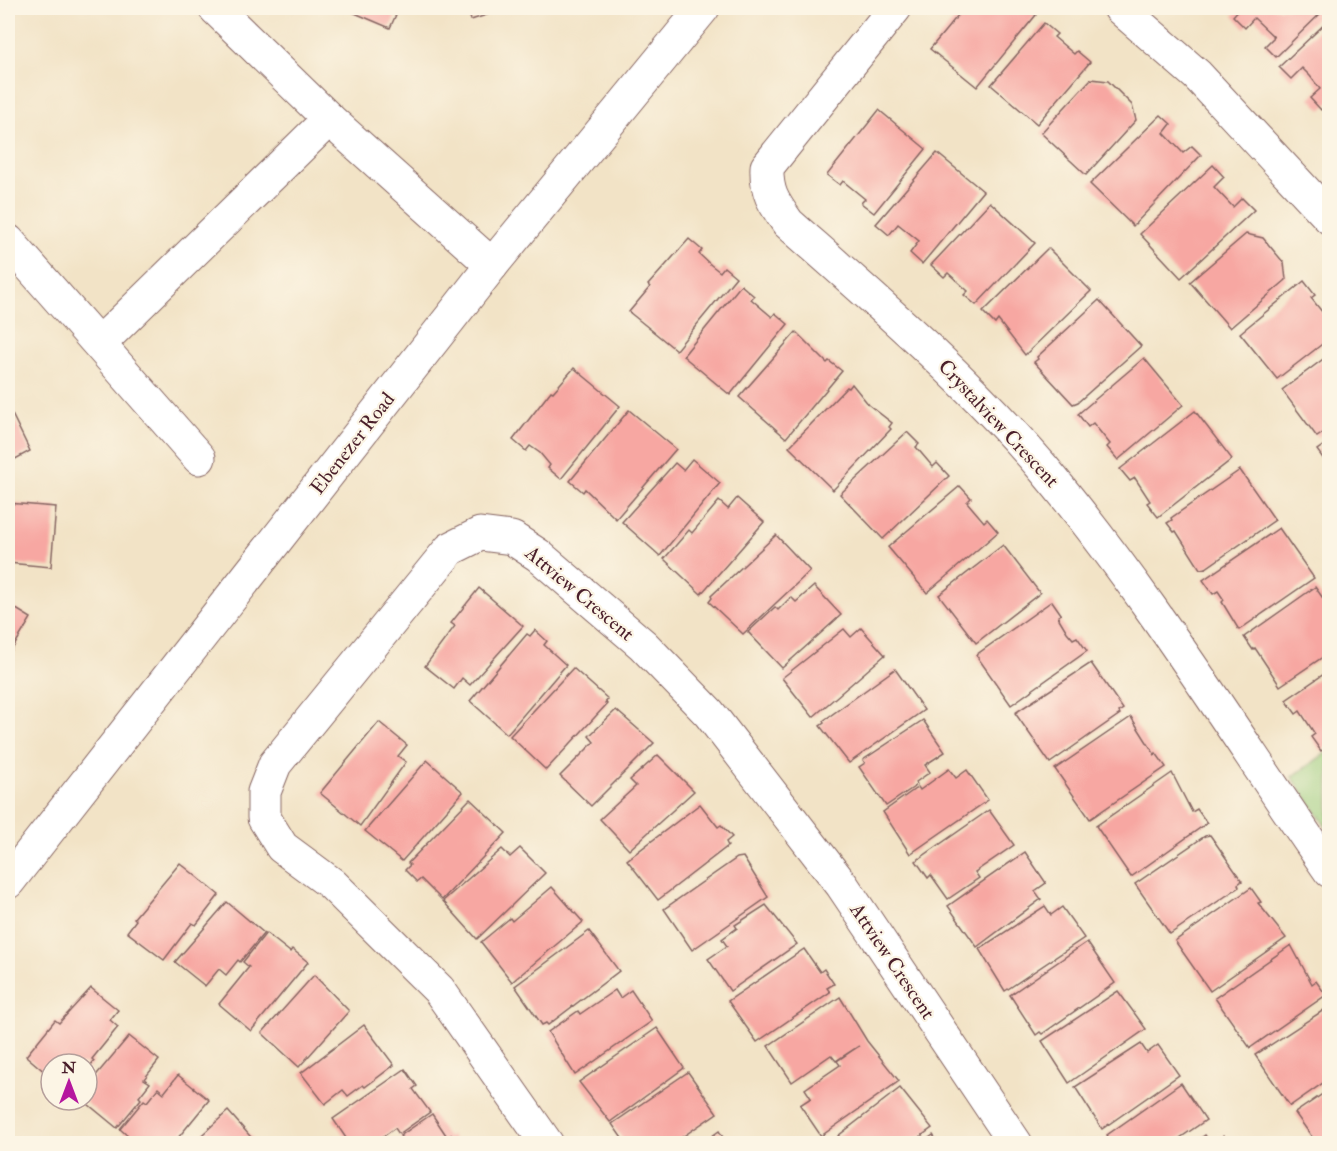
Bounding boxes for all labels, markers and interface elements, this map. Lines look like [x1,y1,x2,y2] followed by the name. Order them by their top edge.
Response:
[933,354,1065,493] street label: Crystalview Crescent
[305,387,400,499] street label: Ebenezer Road
[519,540,640,647] street label: Attview Crescent
[844,898,941,1024] street label: Attview Crescent
[39,1052,99,1112] north arrow
[61,1058,77,1078] text: N

